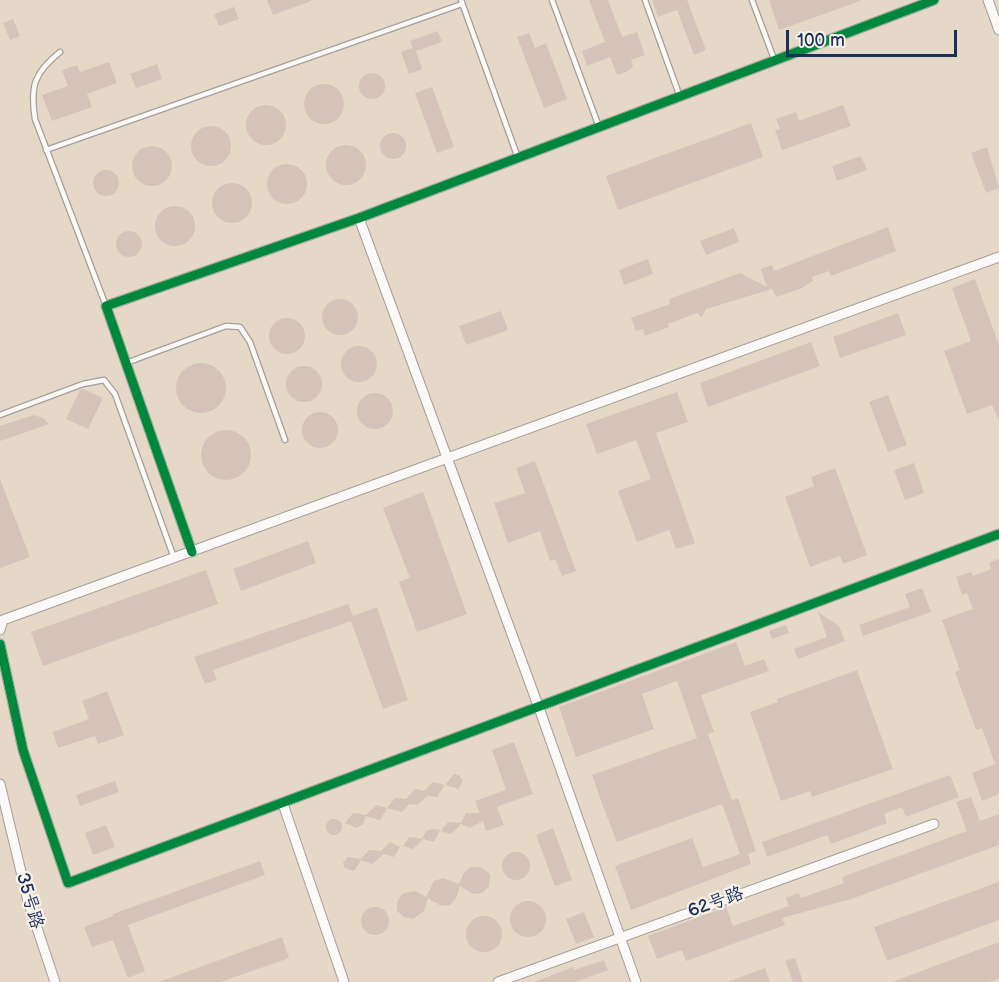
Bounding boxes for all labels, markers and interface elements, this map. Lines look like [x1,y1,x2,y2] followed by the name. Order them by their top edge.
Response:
[789,18,960,56] scale bar
[797,30,845,51] text: 100 m
[11,870,47,932] street label: 35号路
[685,883,747,923] street label: 62号路

